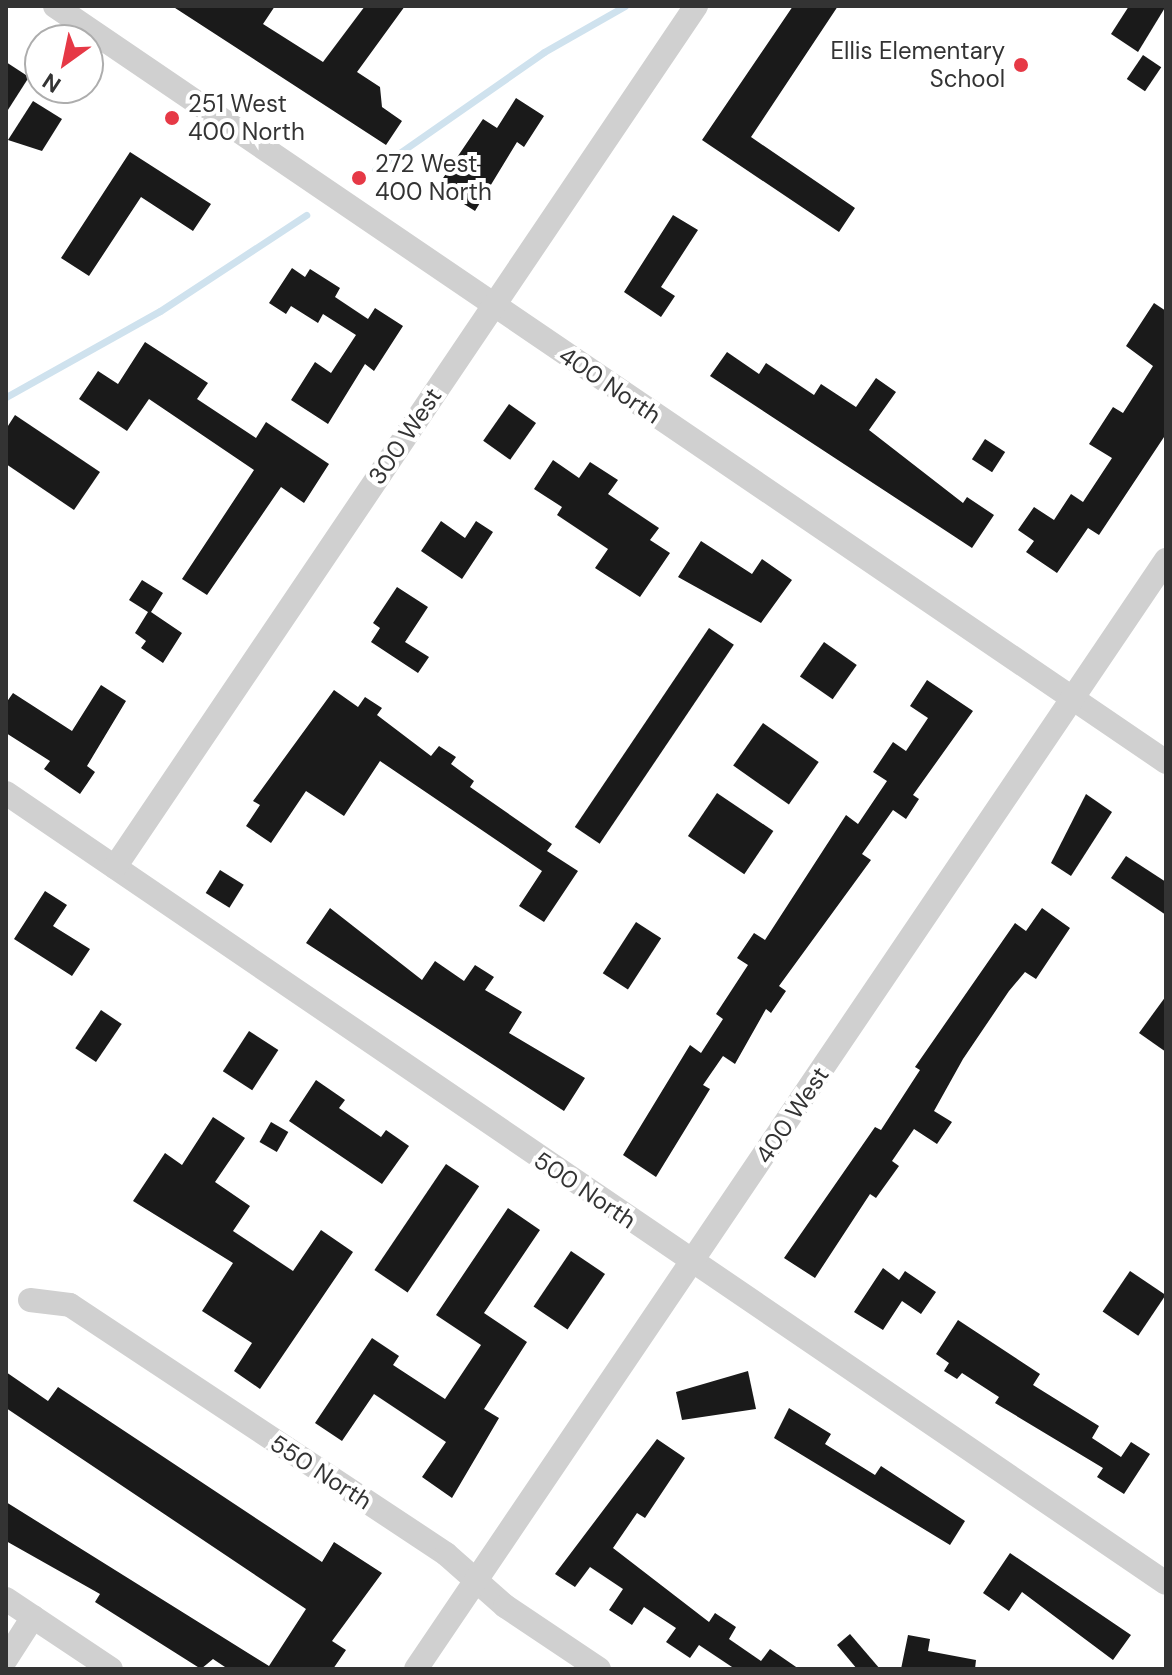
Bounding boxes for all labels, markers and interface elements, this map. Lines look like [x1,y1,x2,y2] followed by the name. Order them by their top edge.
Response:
[24,24,104,104] north arrow
[831,37,1005,93] place label: Ellis Elementary School
[1012,56,1030,74] marker: Ellis Elementary School
[37,66,66,99] text: N
[188,90,305,146] place label: 251 West 400 North
[163,109,181,127] marker: 251 West 400 North
[375,150,492,206] place label: 272 West 400 North
[350,169,368,187] marker: 272 West 400 North
[554,340,666,430] street label: 400 North
[362,382,448,490] street label: 300 West
[749,1061,835,1169] street label: 400 West
[529,1145,641,1235] street label: 500 North
[265,1429,377,1515] street label: 550 North

